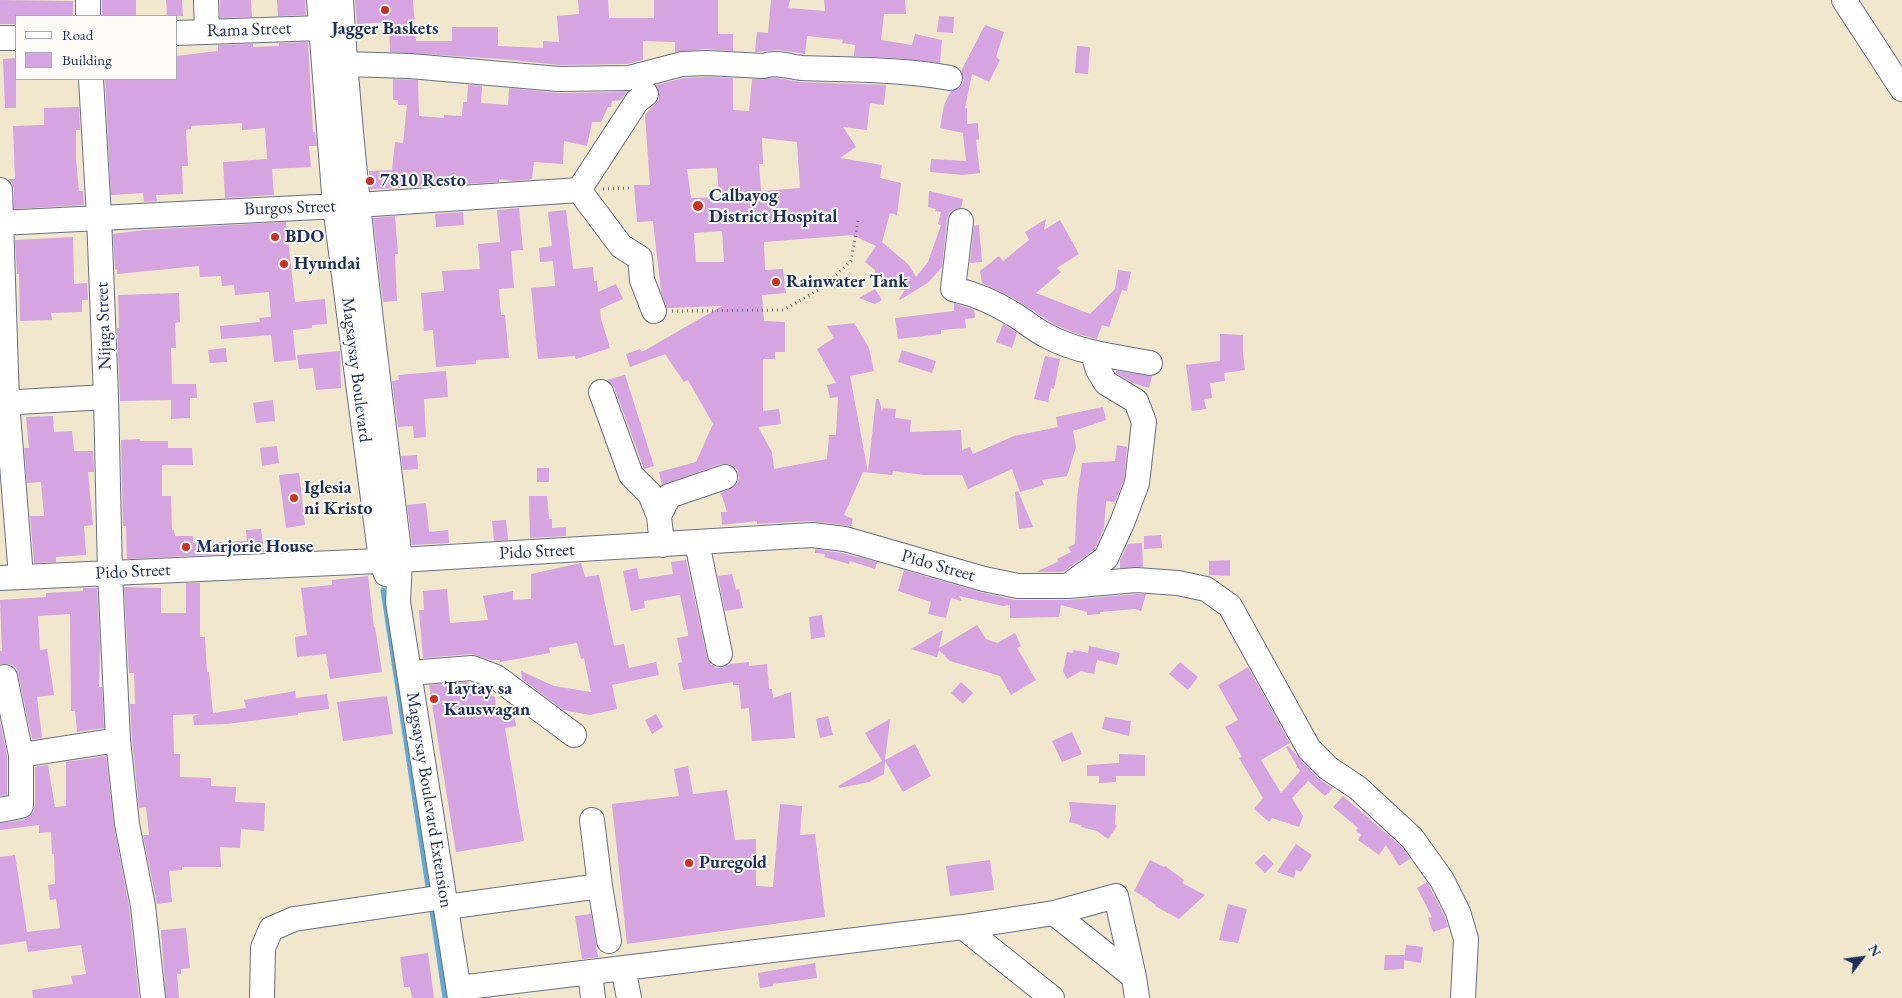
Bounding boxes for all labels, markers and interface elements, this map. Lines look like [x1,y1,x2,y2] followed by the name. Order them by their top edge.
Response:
[379,4,391,16] marker: Jagger Baskets
[15,15,178,80] legend
[206,18,292,42] street label: Rama Street
[331,18,439,40] place label: Jagger Baskets
[62,25,93,44] text: Road
[62,50,112,69] text: Building
[380,170,466,192] place label: 7810 Resto
[364,175,376,187] marker: 7810 Resto
[709,185,837,228] place label: Calbayog District Hospital
[244,196,336,220] street label: Burgos Street
[691,199,705,213] marker: Calbayog District Hospital
[285,226,324,248] place label: BDO
[269,231,281,243] marker: BDO
[294,253,360,275] place label: Hyundai
[278,258,290,270] marker: Hyundai
[786,271,908,293] place label: Rainwater Tank
[770,276,782,288] marker: Rainwater Tank
[92,282,116,370] street label: Nijaga Street
[336,296,376,444] street label: Magsaysay Boulevard
[304,477,373,520] place label: Iglesia ni Kristo
[288,492,300,504] marker: Iglesia ni Kristo
[196,536,313,558] place label: Marjorie House
[499,539,575,565] street label: Pido Street
[180,541,192,553] marker: Marjorie House
[899,545,977,587] street label: Pido Street
[95,559,171,585] street label: Pido Street
[444,678,530,721] place label: Taytay sa Kauswagan
[401,690,457,910] street label: Magsaysay Boulevard Extension
[428,693,440,705] marker: Taytay sa Kauswagan
[699,852,767,874] place label: Puregold
[683,857,695,869] marker: Puregold
[1837,933,1887,983] north arrow
[1864,941,1886,960] text: N

